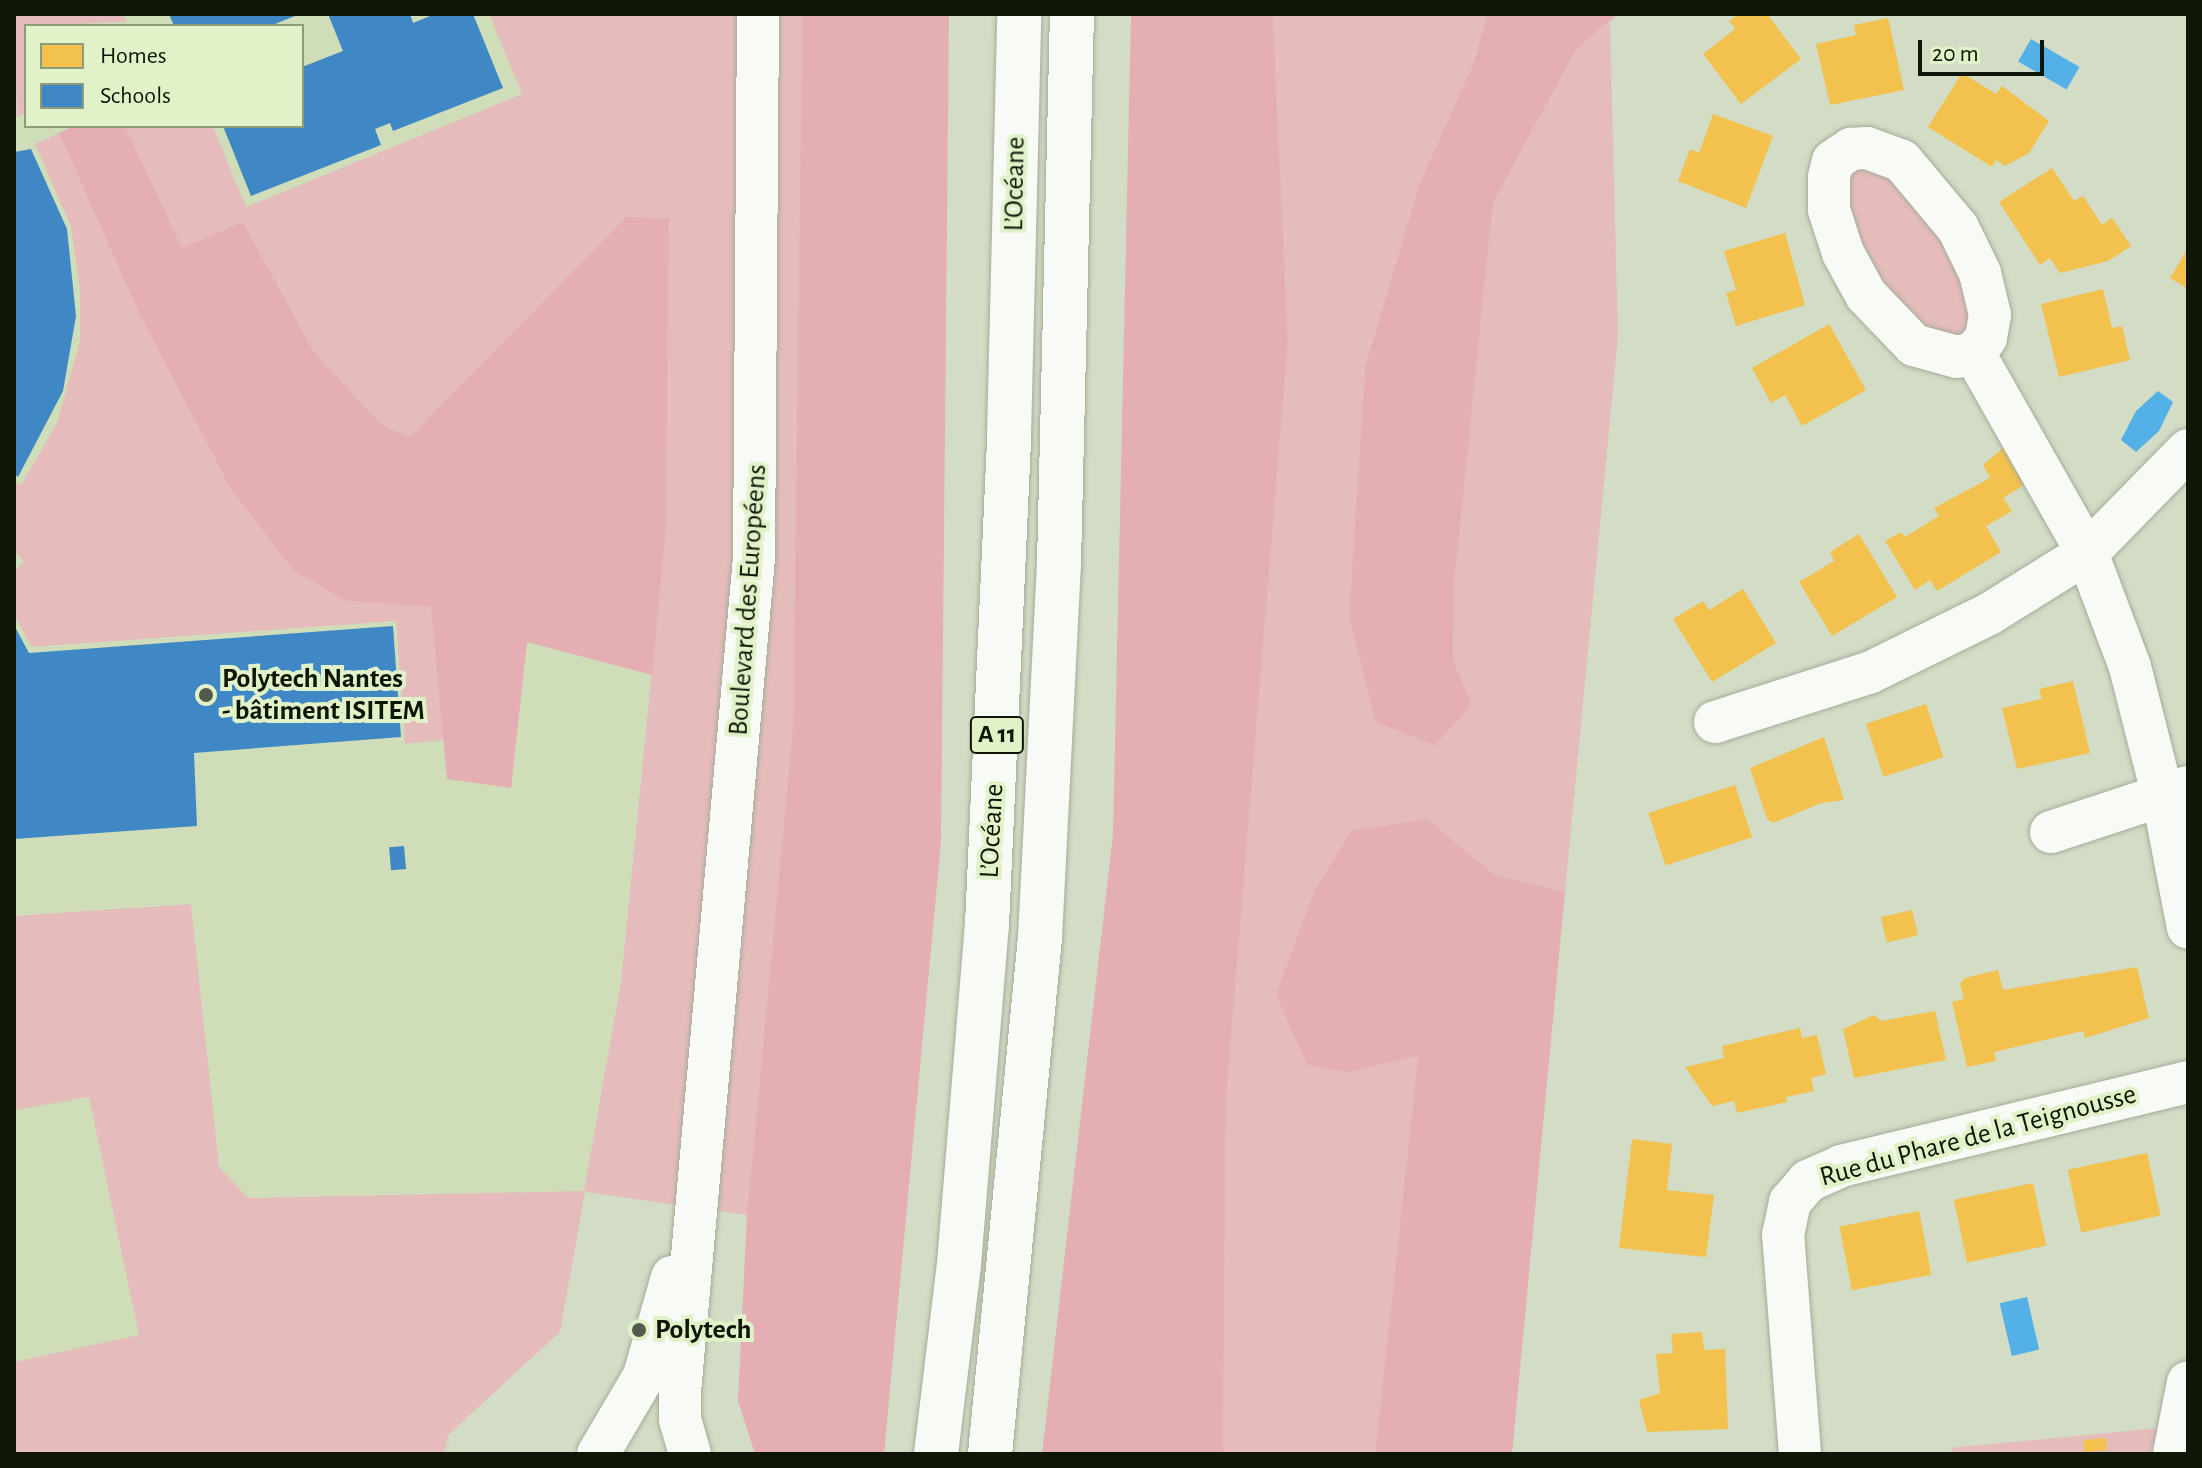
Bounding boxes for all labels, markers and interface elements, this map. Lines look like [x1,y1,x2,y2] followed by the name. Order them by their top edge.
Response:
[24,24,304,128] legend
[1922,24,2048,74] scale bar
[1932,42,1979,66] text: 20 m
[100,44,167,68] text: Homes
[100,84,171,108] text: Schools
[997,136,1033,232] street label: L’Océane
[722,463,774,737] street label: Boulevard des Européens
[222,662,425,728] place label: Polytech Nantes - bâtiment ISITEM
[197,686,215,704] marker: Polytech Nantes - bâtiment ISITEM
[969,713,1025,757] road number: A 11
[973,783,1011,879] street label: L’Océane
[1816,1078,2140,1194] street label: Rue du Phare de la Teignousse
[655,1313,751,1347] place label: Polytech
[630,1321,648,1339] marker: Polytech

